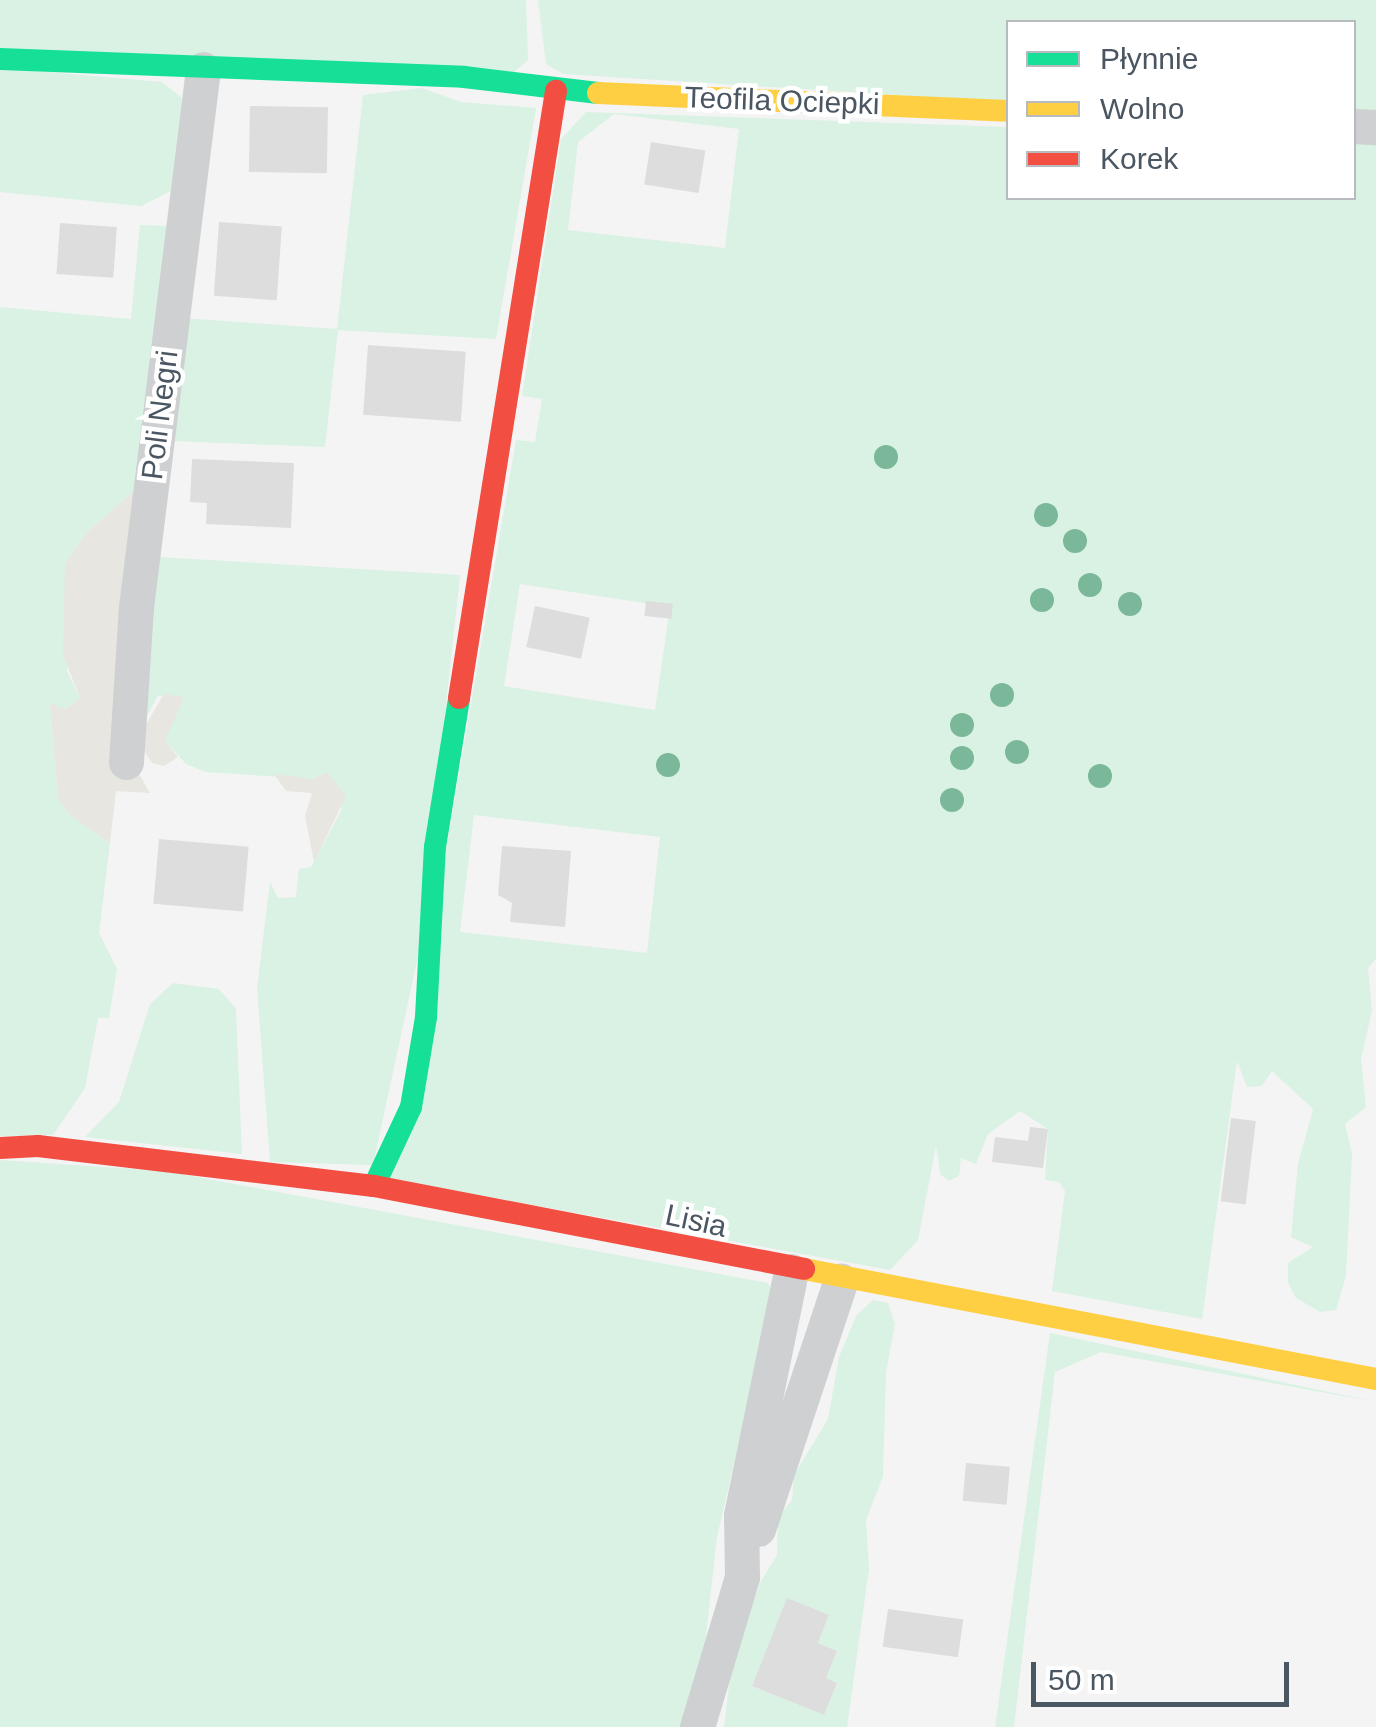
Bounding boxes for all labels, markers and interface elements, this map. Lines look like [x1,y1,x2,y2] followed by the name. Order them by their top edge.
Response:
[1006,20,1356,200] legend
[1100,42,1198,75] text: Płynnie
[684,80,880,122] street label: Teofila Ociepki
[1100,92,1185,125] text: Wolno
[1100,142,1178,175] text: Korek
[134,348,186,482] street label: Poli Negri
[662,1197,730,1245] street label: Lisia
[1036,1642,1294,1704] scale bar
[1048,1663,1115,1696] text: 50 m

